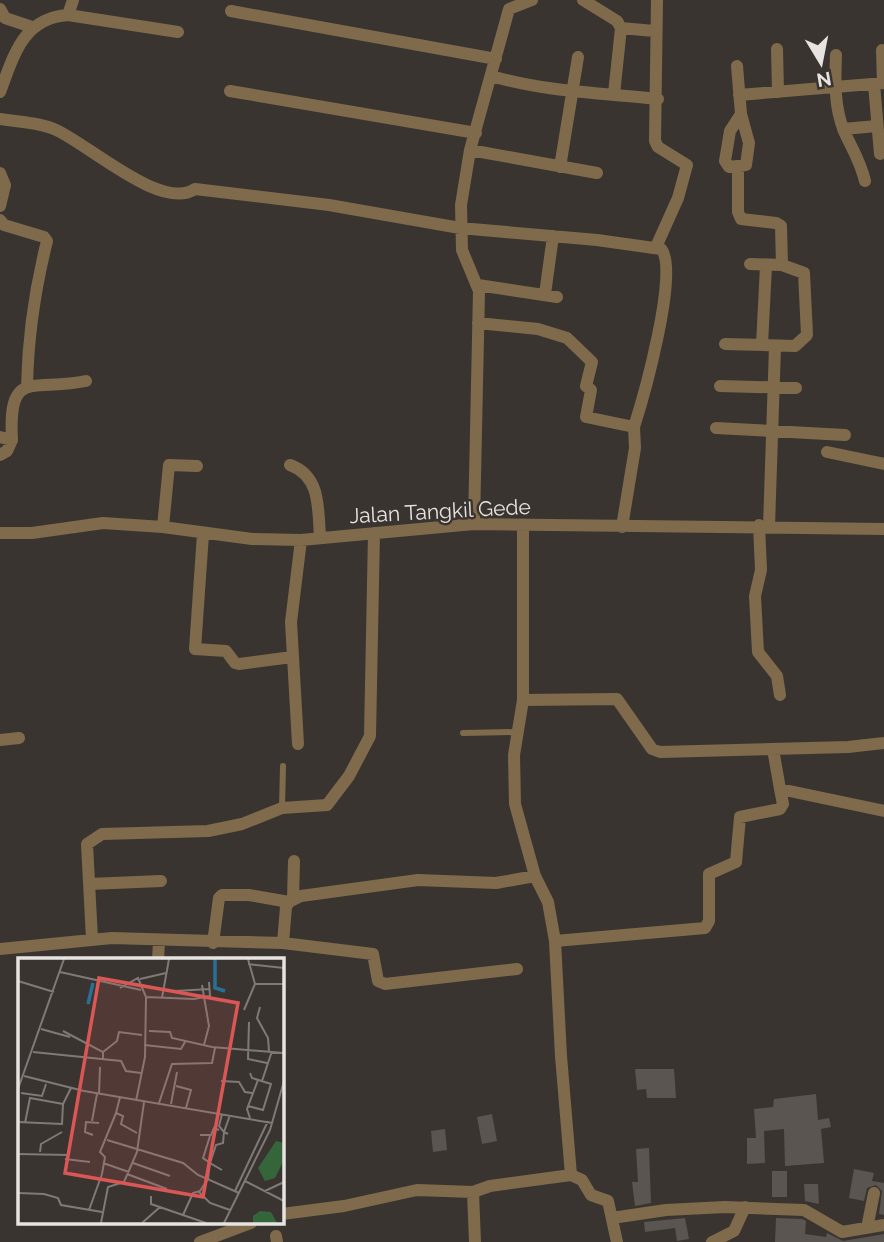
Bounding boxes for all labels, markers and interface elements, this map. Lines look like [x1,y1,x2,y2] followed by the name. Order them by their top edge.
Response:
[786,28,856,98] north arrow
[815,68,833,92] text: N
[349,494,531,528] street label: Jalan Tangkil Gede
[18,958,284,1224] inset map

